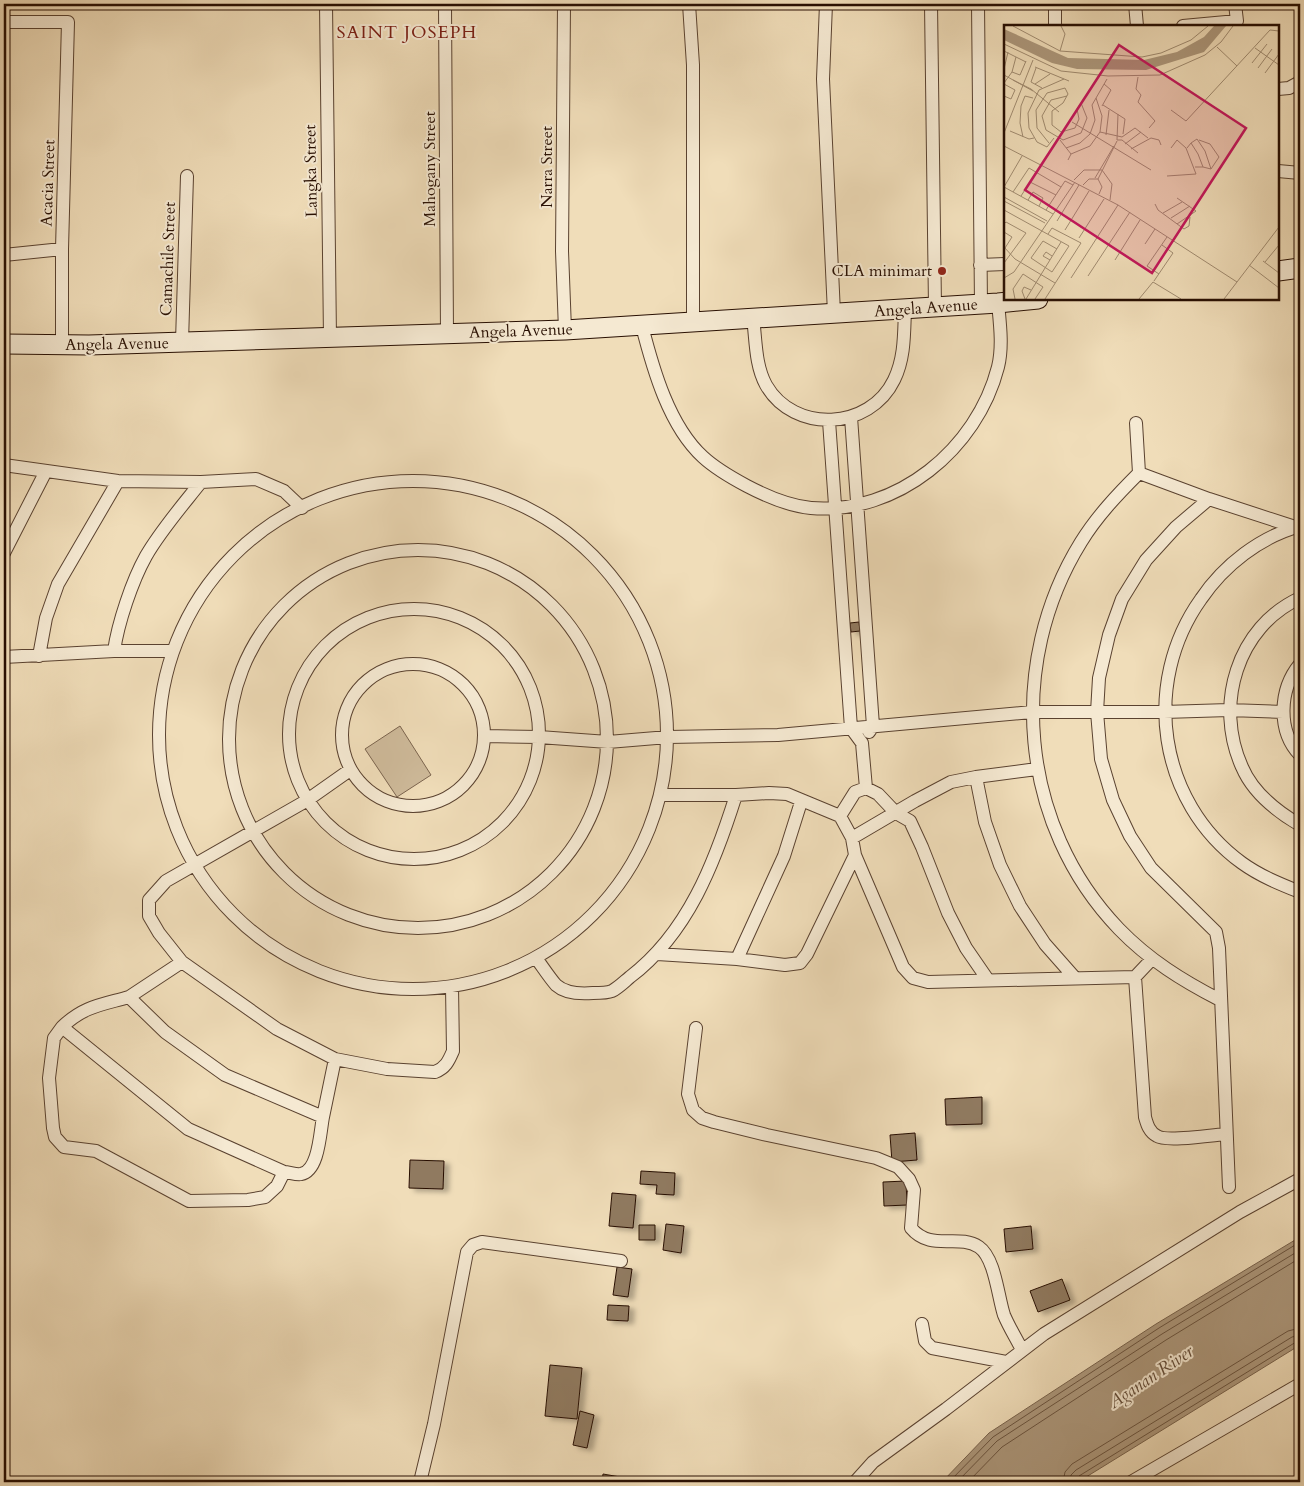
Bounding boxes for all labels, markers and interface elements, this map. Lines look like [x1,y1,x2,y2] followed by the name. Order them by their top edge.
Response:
[337,20,477,45] district label: SAINT JOSEPH
[1004,25,1279,300] inset map
[419,111,441,227] street label: Mahogany Street
[299,124,323,218] street label: Langka Street
[536,126,558,208] street label: Narra Street
[35,139,61,227] street label: Acacia Street
[155,202,181,316] street label: Camachile Street
[831,260,932,282] place label: CLA minimart
[936,265,948,277] marker: CLA minimart
[873,293,979,323] street label: Angela Avenue
[469,318,573,344] street label: Angela Avenue
[65,332,169,356] street label: Angela Avenue
[1103,1339,1199,1415] water label: Aganan River

